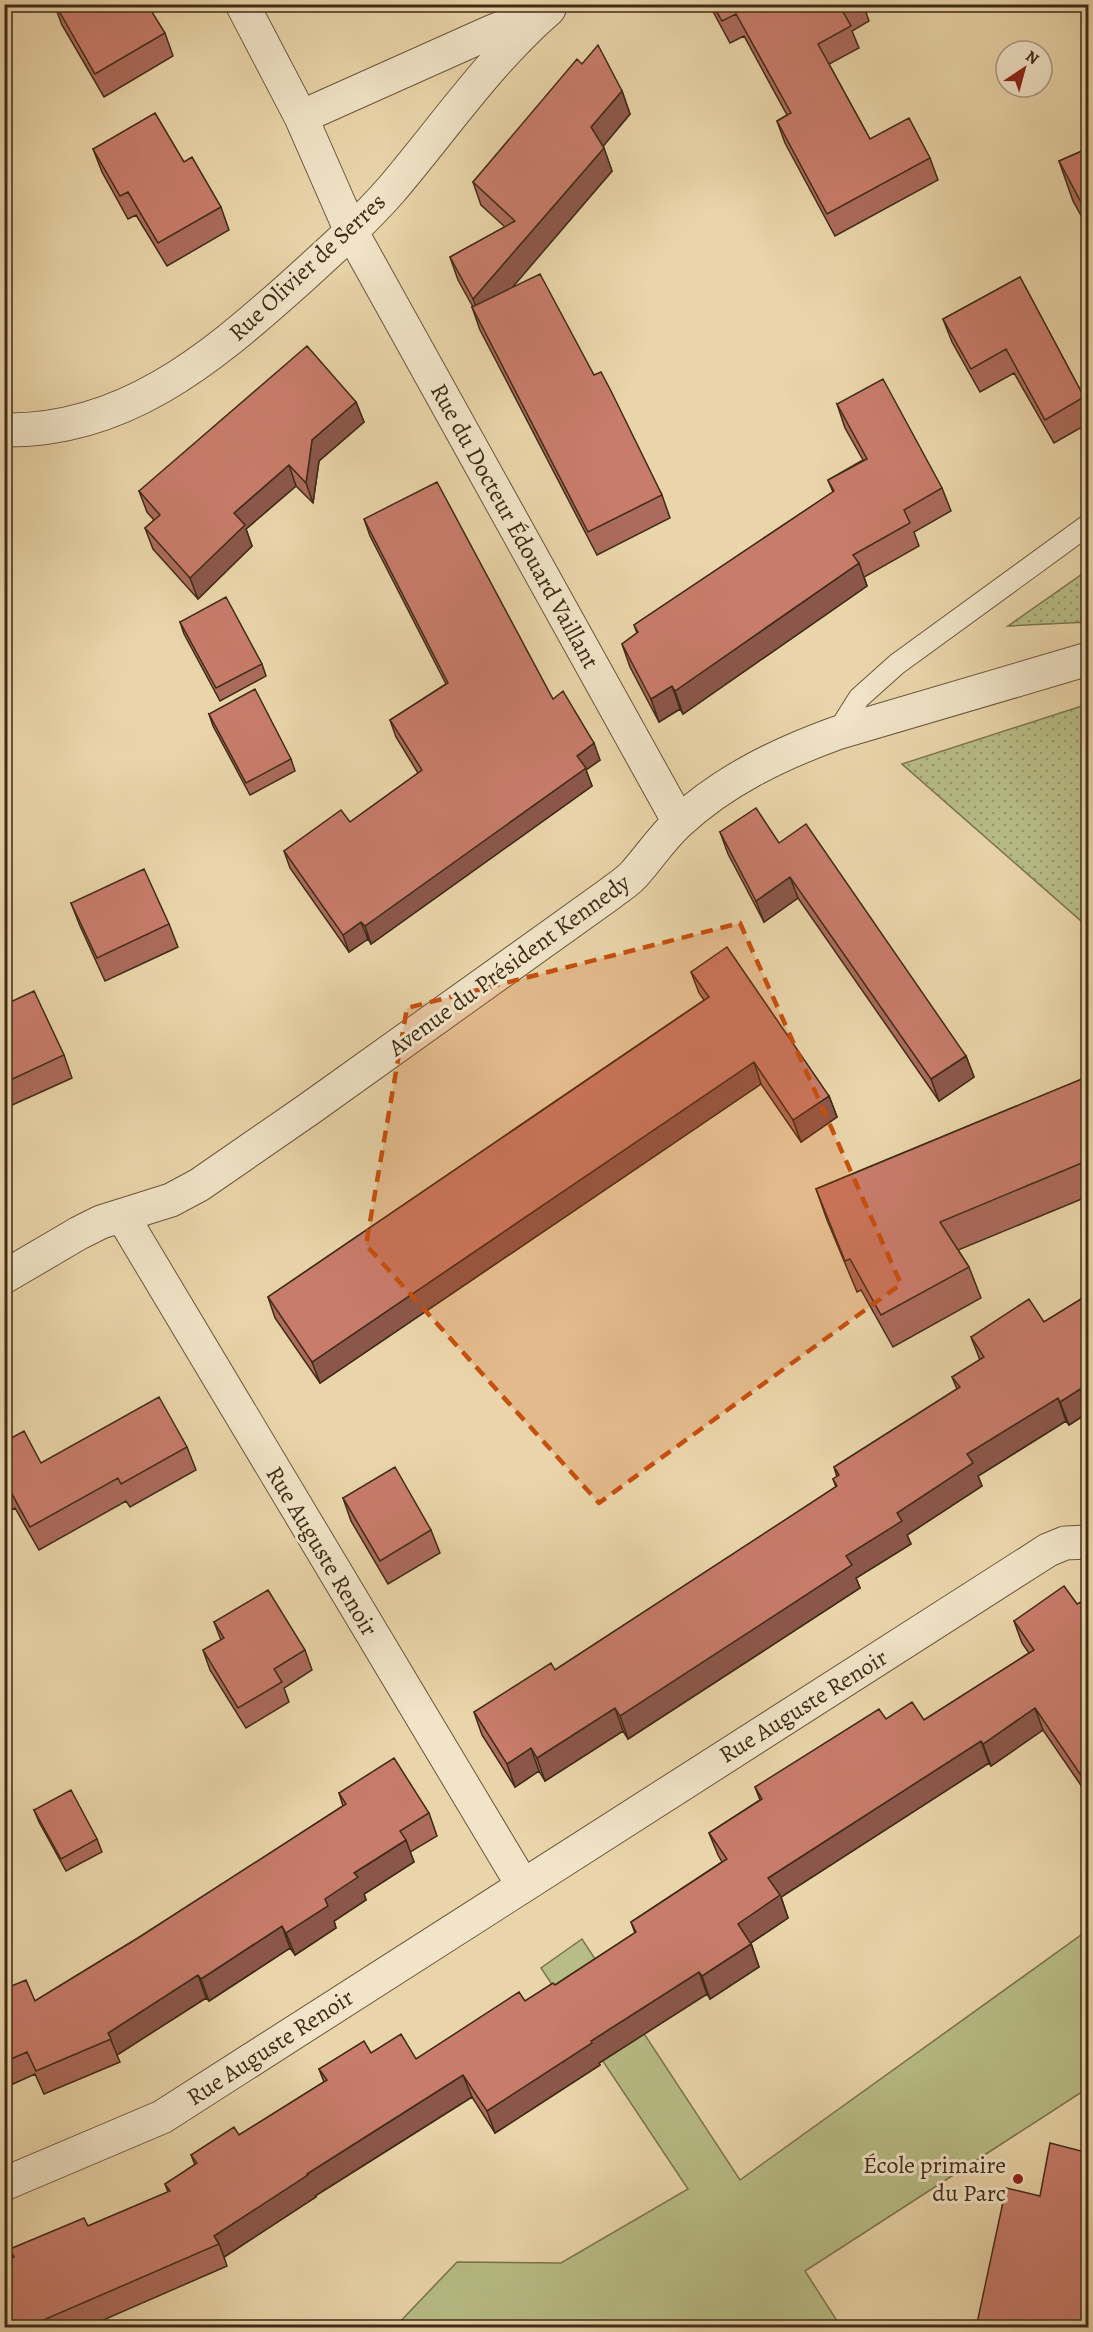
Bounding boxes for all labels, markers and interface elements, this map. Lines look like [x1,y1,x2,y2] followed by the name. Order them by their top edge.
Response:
[994,39,1054,99] north arrow
[1021,45,1044,70] text: N
[222,186,392,348] street label: Rue Olivier de Serres
[423,378,607,674] street label: Rue du Docteur Édouard Vaillant
[381,866,636,1064] street label: Avenue du Président Kennedy
[259,1460,385,1642] street label: Rue Auguste Renoir
[713,1641,893,1771] street label: Rue Auguste Renoir
[180,1981,360,2113] street label: Rue Auguste Renoir
[863,2149,1006,2209] place label: École primaire du Parc
[1011,2172,1025,2186] marker: École primaire du Parc

